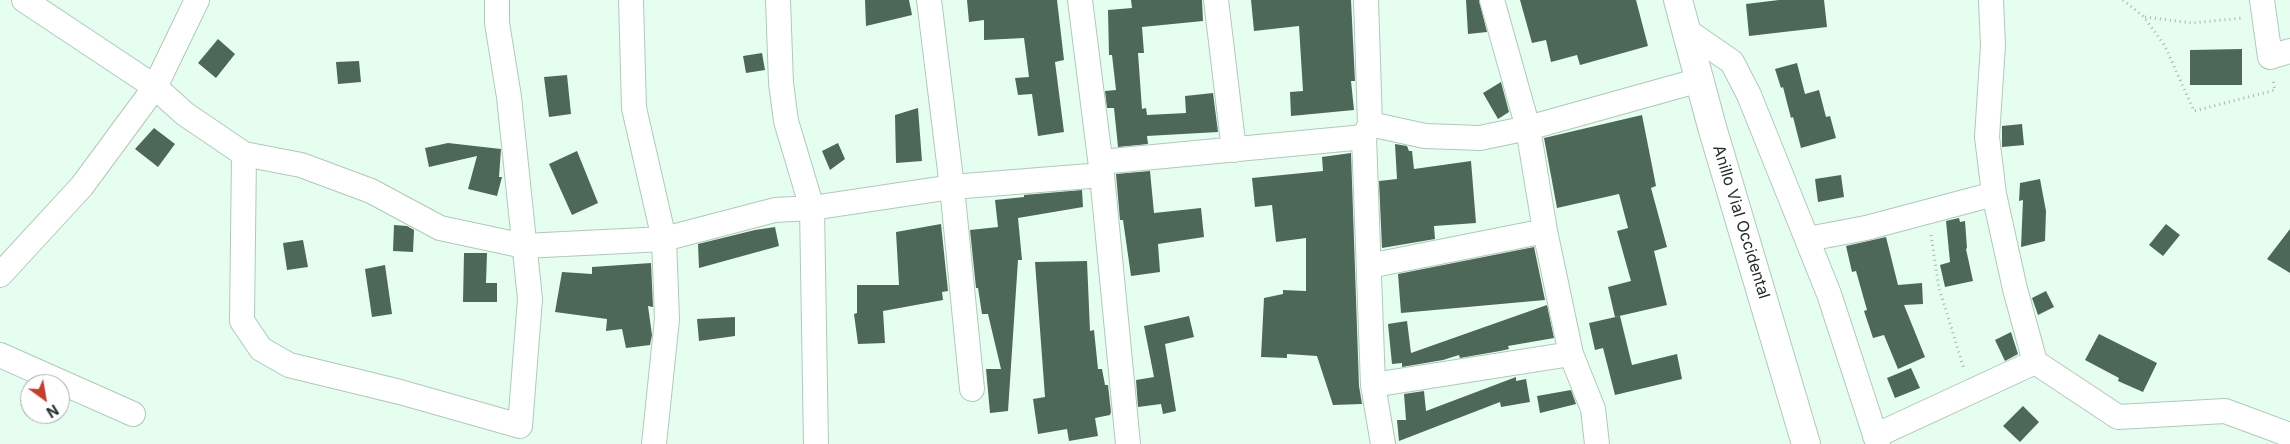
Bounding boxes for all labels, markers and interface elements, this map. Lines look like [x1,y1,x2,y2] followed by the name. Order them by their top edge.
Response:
[1708,143,1774,301] street label: Anillo Vial Occidental
[20,374,70,424] north arrow
[44,401,62,421] text: N

